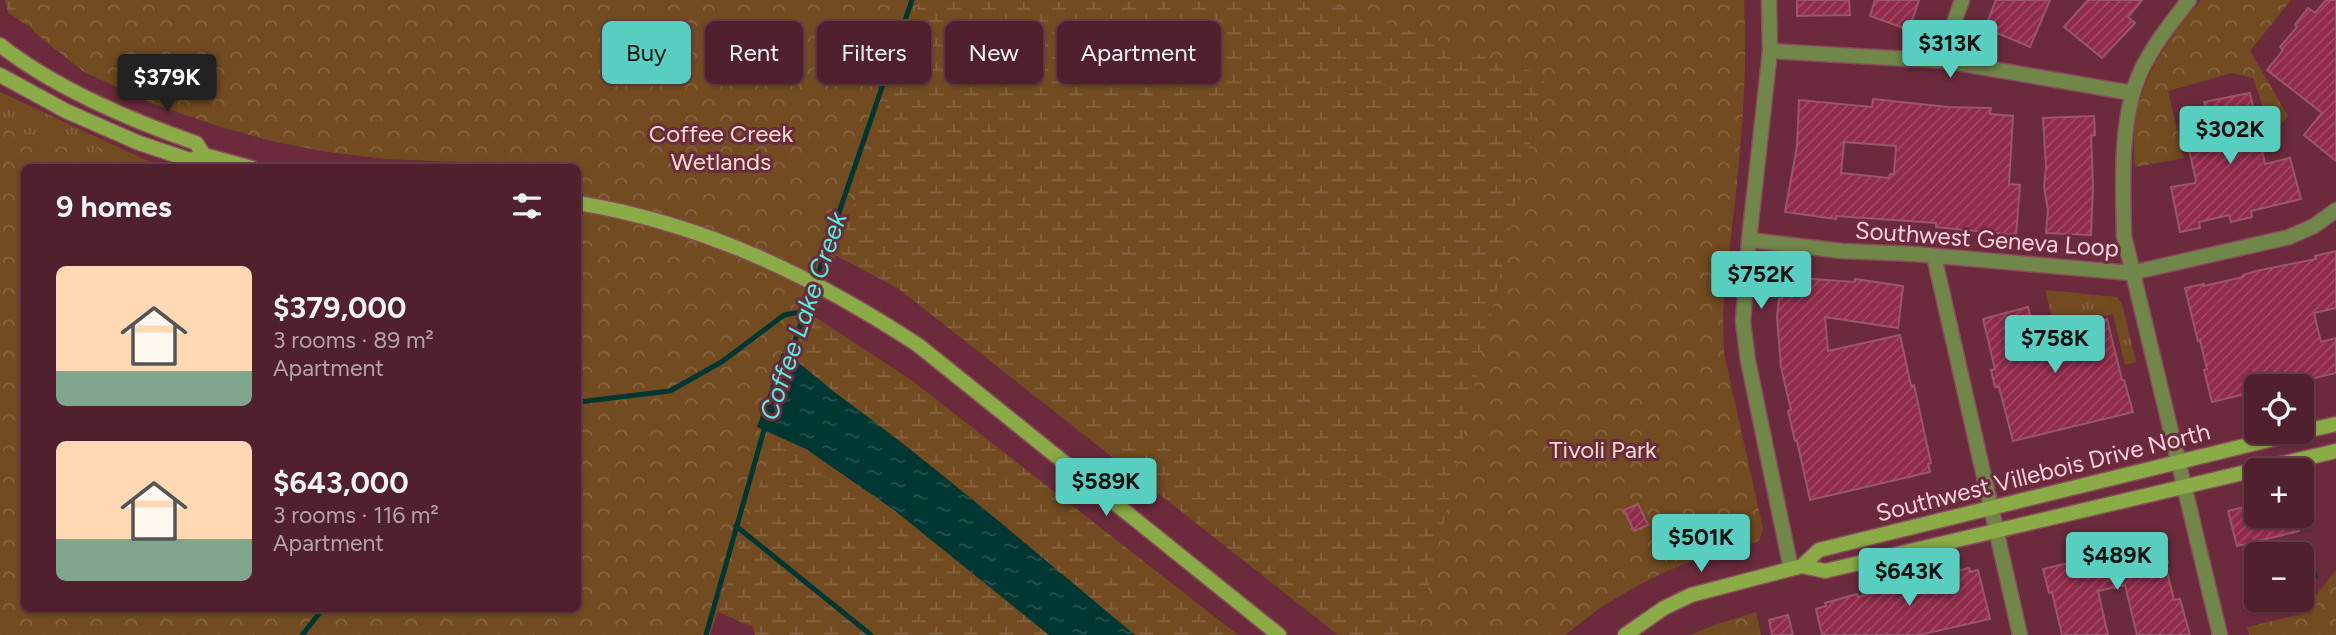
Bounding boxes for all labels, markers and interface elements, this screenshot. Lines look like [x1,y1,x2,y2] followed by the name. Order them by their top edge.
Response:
[1901,20,1999,80] pin: $313K
[602,21,691,84] chip: Buy
[705,21,803,84] chip: Rent
[817,21,931,84] chip: Filters
[945,21,1043,84] chip: New
[1057,21,1221,84] chip: Apartment
[1918,29,1982,57] text: $313K
[118,54,216,114] pin: $379K
[134,63,200,91] text: $379K
[2181,106,2279,166] pin: $302K
[2195,115,2265,143] text: $302K
[649,119,793,176] park label: Coffee Creek Wetlands
[508,187,546,225] icon: filters
[56,188,172,225] text: 9 homes
[752,206,854,424] water label: Coffee Lake Creek
[1854,215,2120,263] street label: Southwest Geneva Loop
[1712,252,1810,311] pin: $752K
[1727,260,1795,288] text: $752K
[273,289,406,326] text: $379,000
[112,294,196,378] icon: home
[2006,316,2104,375] pin: $758K
[2021,324,2089,352] text: $758K
[273,326,434,354] text: 3 rooms · 89 m²
[273,354,384,382] text: Apartment
[2244,374,2314,612] map controls
[2244,374,2314,444] button: locate
[1873,416,2213,528] street label: Southwest Villebois Drive North
[1549,435,1657,464] park label: Tivoli Park
[1057,458,1155,518] pin: $589K
[2244,458,2314,528] button: +
[273,464,409,501] text: $643,000
[1072,467,1140,495] text: $589K
[112,469,196,553] icon: home
[273,501,439,529] text: 3 rooms · 116 m²
[1652,514,1750,574] pin: $501K
[1668,523,1734,551] text: $501K
[273,529,384,557] text: Apartment
[2068,532,2166,592] pin: $489K
[2082,541,2152,569] text: $489K
[2244,542,2314,612] button: −
[1860,548,1958,608] pin: $643K
[1875,557,1943,585] text: $643K

